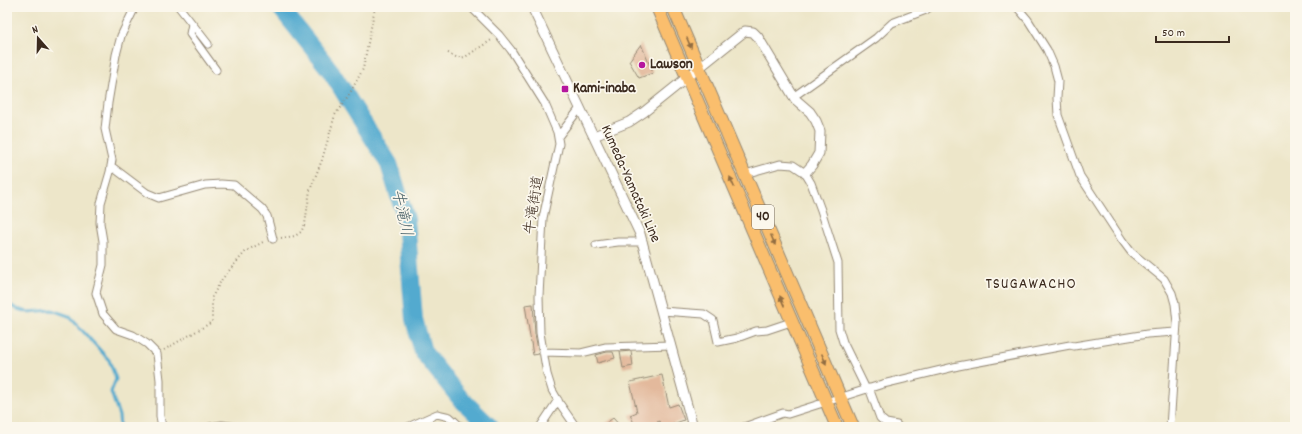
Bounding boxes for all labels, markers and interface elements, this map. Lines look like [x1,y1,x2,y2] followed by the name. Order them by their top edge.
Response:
[18,18,58,58] north arrow
[1156,18,1229,44] scale bar
[30,22,41,39] text: N
[1162,25,1185,42] text: 50 m
[686,37,692,49] one-way arrow
[650,54,693,76] place label: Lawson
[637,60,647,70] marker: Lawson
[573,78,636,100] place label: Kami-inaba
[560,84,570,94] marker: Kami-inaba
[594,122,666,247] street label: Kumeda-Yamataki Line
[519,174,551,236] street label: 牛滝街道
[728,175,734,187] one-way arrow
[385,187,417,239] water label: 牛滝川
[752,205,774,229] road number: 40
[770,234,776,245] one-way arrow
[985,273,1077,296] district label: TSUGAWACHO
[779,295,785,307] one-way arrow
[821,354,827,365] one-way arrow

